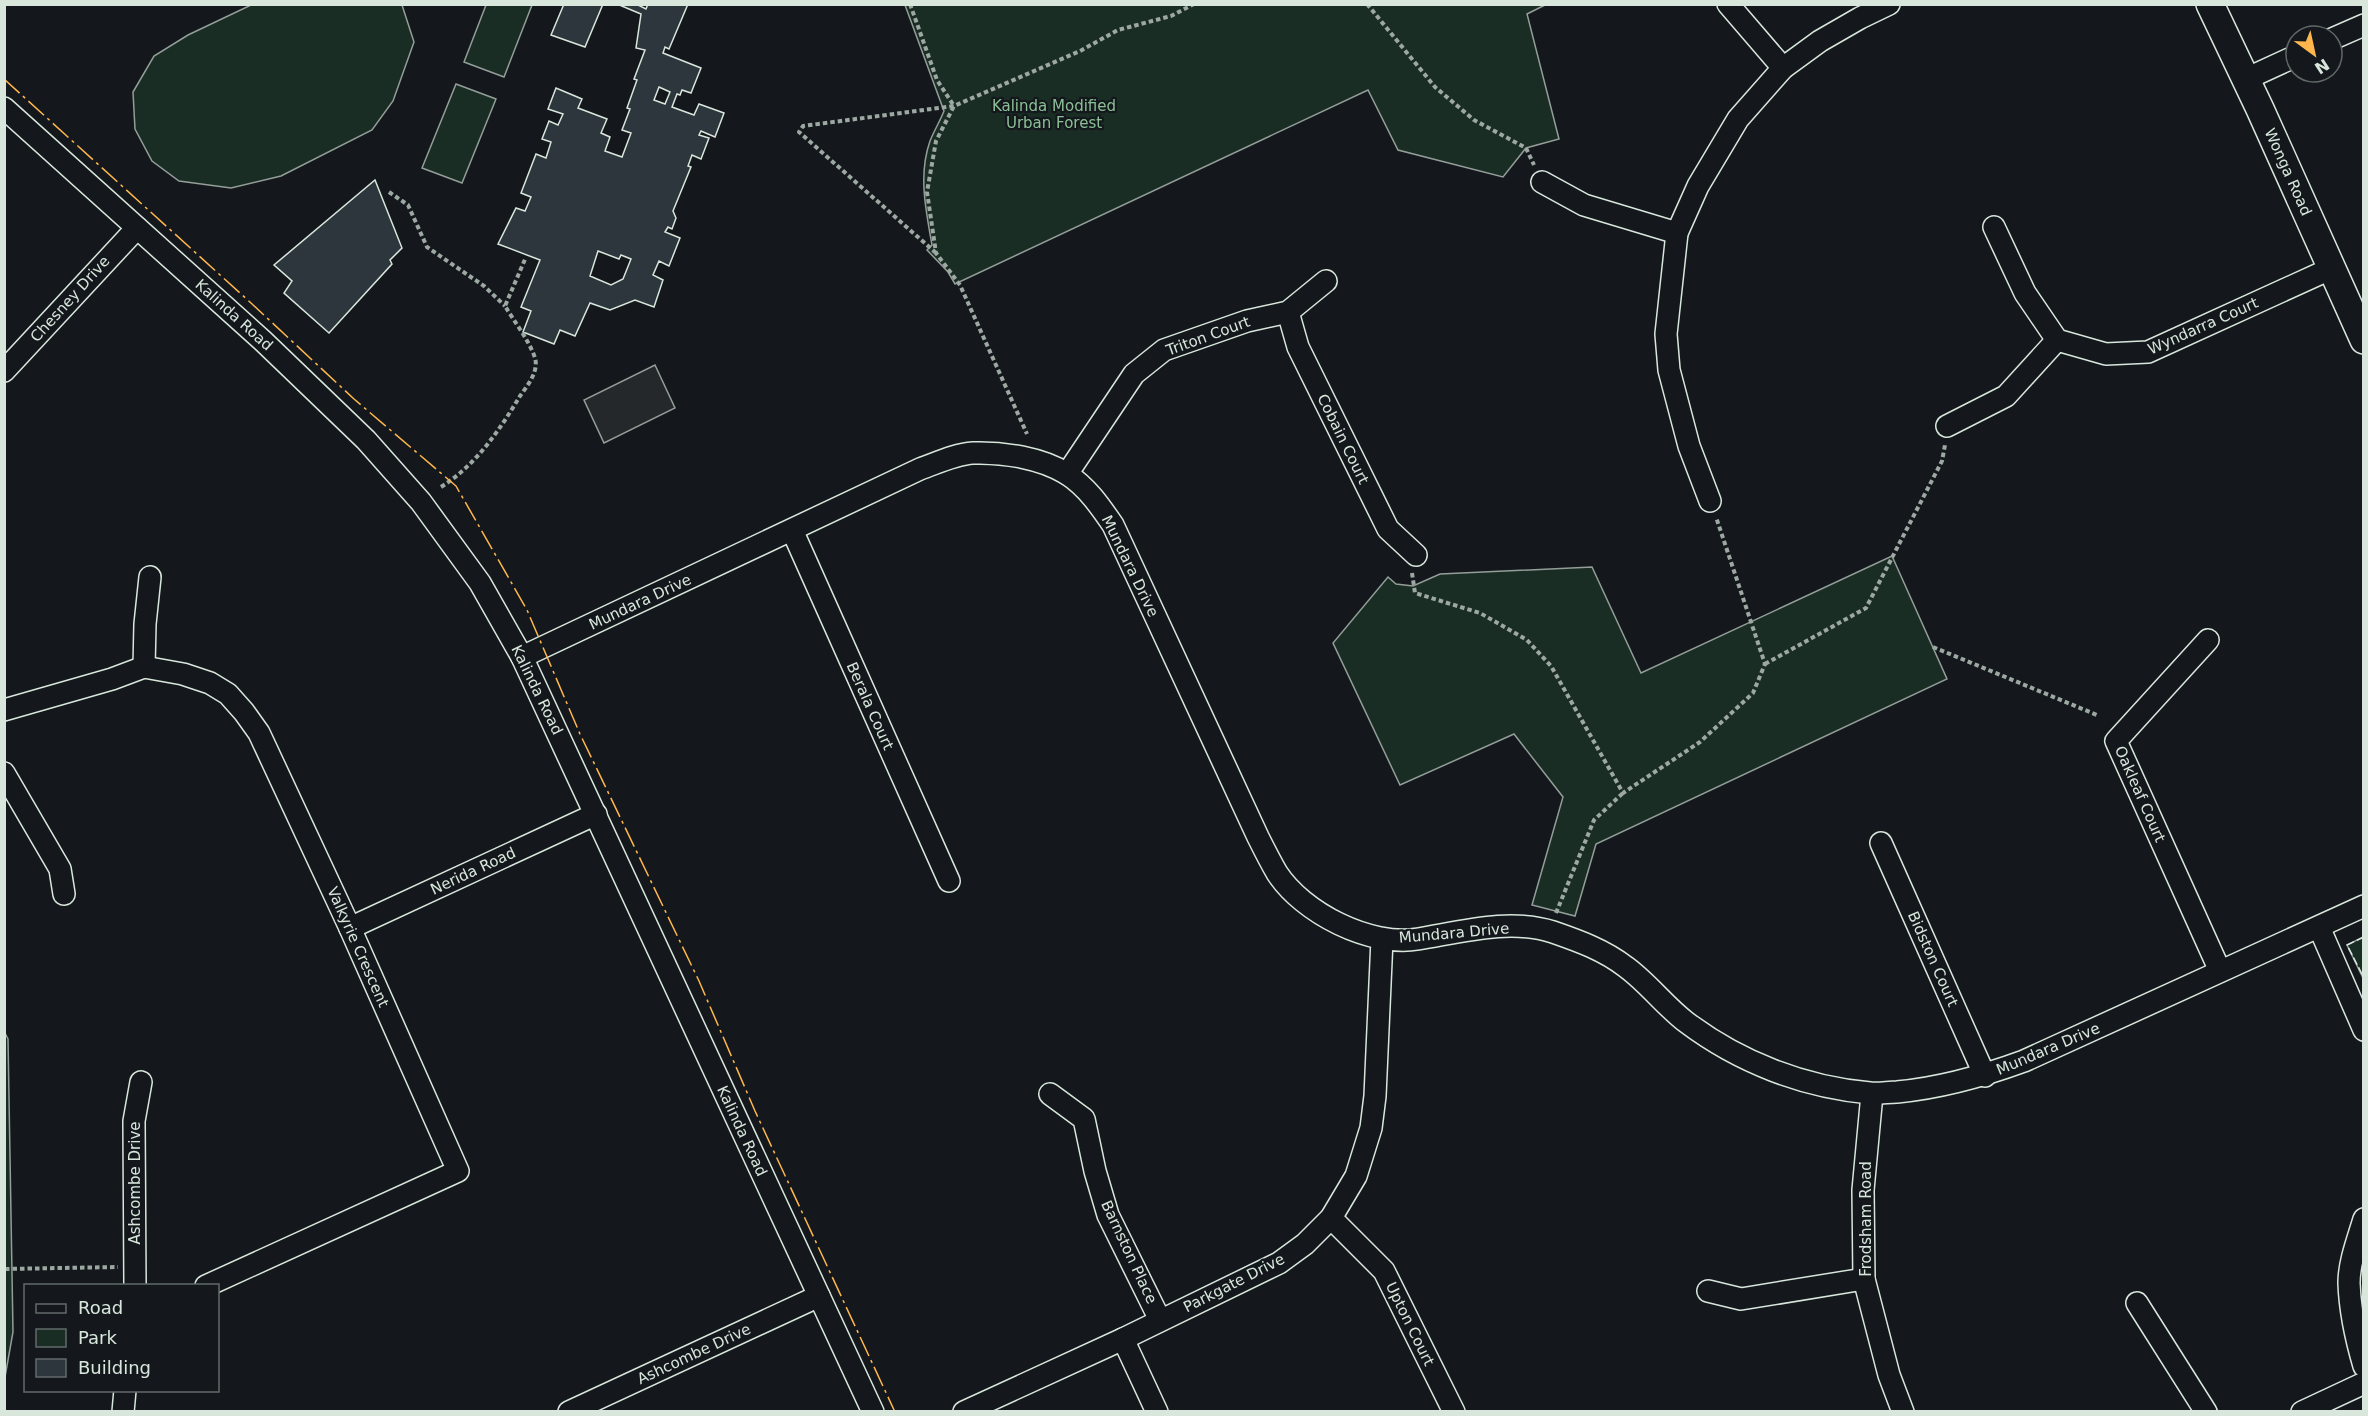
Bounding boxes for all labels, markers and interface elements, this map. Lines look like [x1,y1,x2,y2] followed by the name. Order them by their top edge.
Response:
[2284,24,2344,84] north arrow
[2311,55,2333,78] text: N
[992,97,1116,132] park label: Kalinda Modified Urban Forest
[2261,126,2315,218] street label: Wonga Road
[27,252,113,346] street label: Chesney Drive
[192,276,276,354] street label: Kalinda Road
[2145,294,2261,358] street label: Wyndarra Court
[1163,312,1252,360] street label: Triton Court
[1313,391,1373,487] street label: Cobain Court
[1098,512,1162,620] street label: Mundara Drive
[586,570,694,634] street label: Mundara Drive
[507,642,567,738] street label: Kalinda Road
[843,659,897,753] street label: Berala Court
[2111,743,2169,845] street label: Oakleaf Court
[428,843,518,899] street label: Nerida Road
[323,884,393,1010] street label: Valkyrie Crescent
[1904,909,1962,1010] street label: Bidston Court
[1398,919,1510,947] street label: Mundara Drive
[1993,1019,2103,1079] street label: Mundara Drive
[713,1083,771,1179] street label: Kalinda Road
[126,1121,144,1245] street label: Ashcombe Drive
[1857,1161,1875,1277] street label: Frodsham Road
[1097,1197,1161,1307] street label: Barnston Place
[1180,1250,1288,1316] street label: Parkgate Drive
[1382,1279,1438,1369] street label: Upton Court
[24,1284,219,1392] legend
[78,1297,123,1318] text: Road
[634,1320,754,1388] street label: Ashcombe Drive
[78,1327,117,1348] text: Park
[78,1357,151,1378] text: Building

